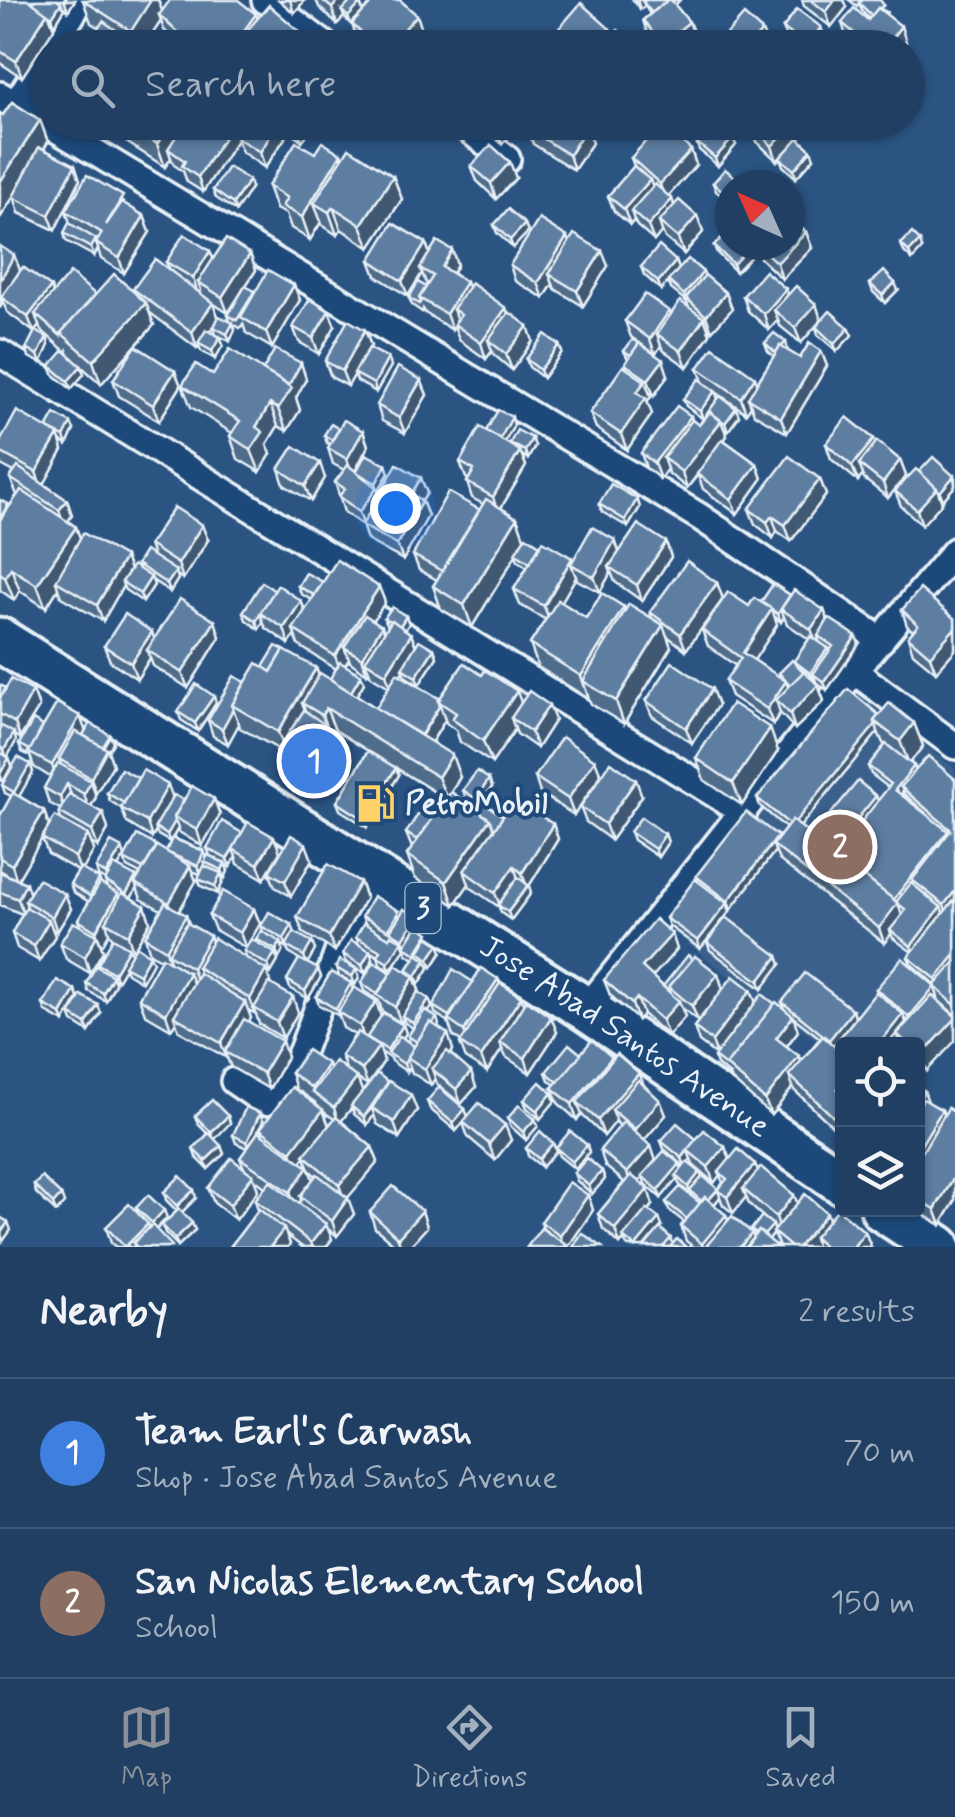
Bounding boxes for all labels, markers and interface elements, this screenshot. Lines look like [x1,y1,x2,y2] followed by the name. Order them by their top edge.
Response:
[30,30,925,140] search box
[65,58,120,113] icon: search
[145,61,336,110] text: Search here
[715,170,805,260] north arrow
[370,483,421,534] your location
[282,724,346,798] pin: 1
[354,783,396,825] fuel station icon: PetroMobil
[405,783,548,825] place label: PetroMobil
[808,810,872,884] pin: 2
[406,883,440,933] road number: 3
[471,926,778,1148] street label: Jose Abad Santos Avenue
[835,1037,925,1217] map controls
[835,1037,925,1127] button: locate
[835,1127,925,1217] button: layers
[40,1285,168,1340] text: Nearby
[798,1291,915,1333] text: 2 results
[135,1408,472,1457] text: Team Earl's Carwash
[65,1432,80,1474] text: 1
[843,1432,915,1474] text: 70 m
[135,1457,558,1499] text: Shop · Jose Abad Santos Avenue
[135,1558,644,1607] text: San Nicolas Elementary School
[65,1582,80,1624] text: 2
[830,1582,915,1624] text: 150 m
[135,1607,218,1649] text: School
[119,1700,174,1797] tab: Map
[412,1700,527,1797] tab: Directions
[765,1700,836,1797] tab: Saved

